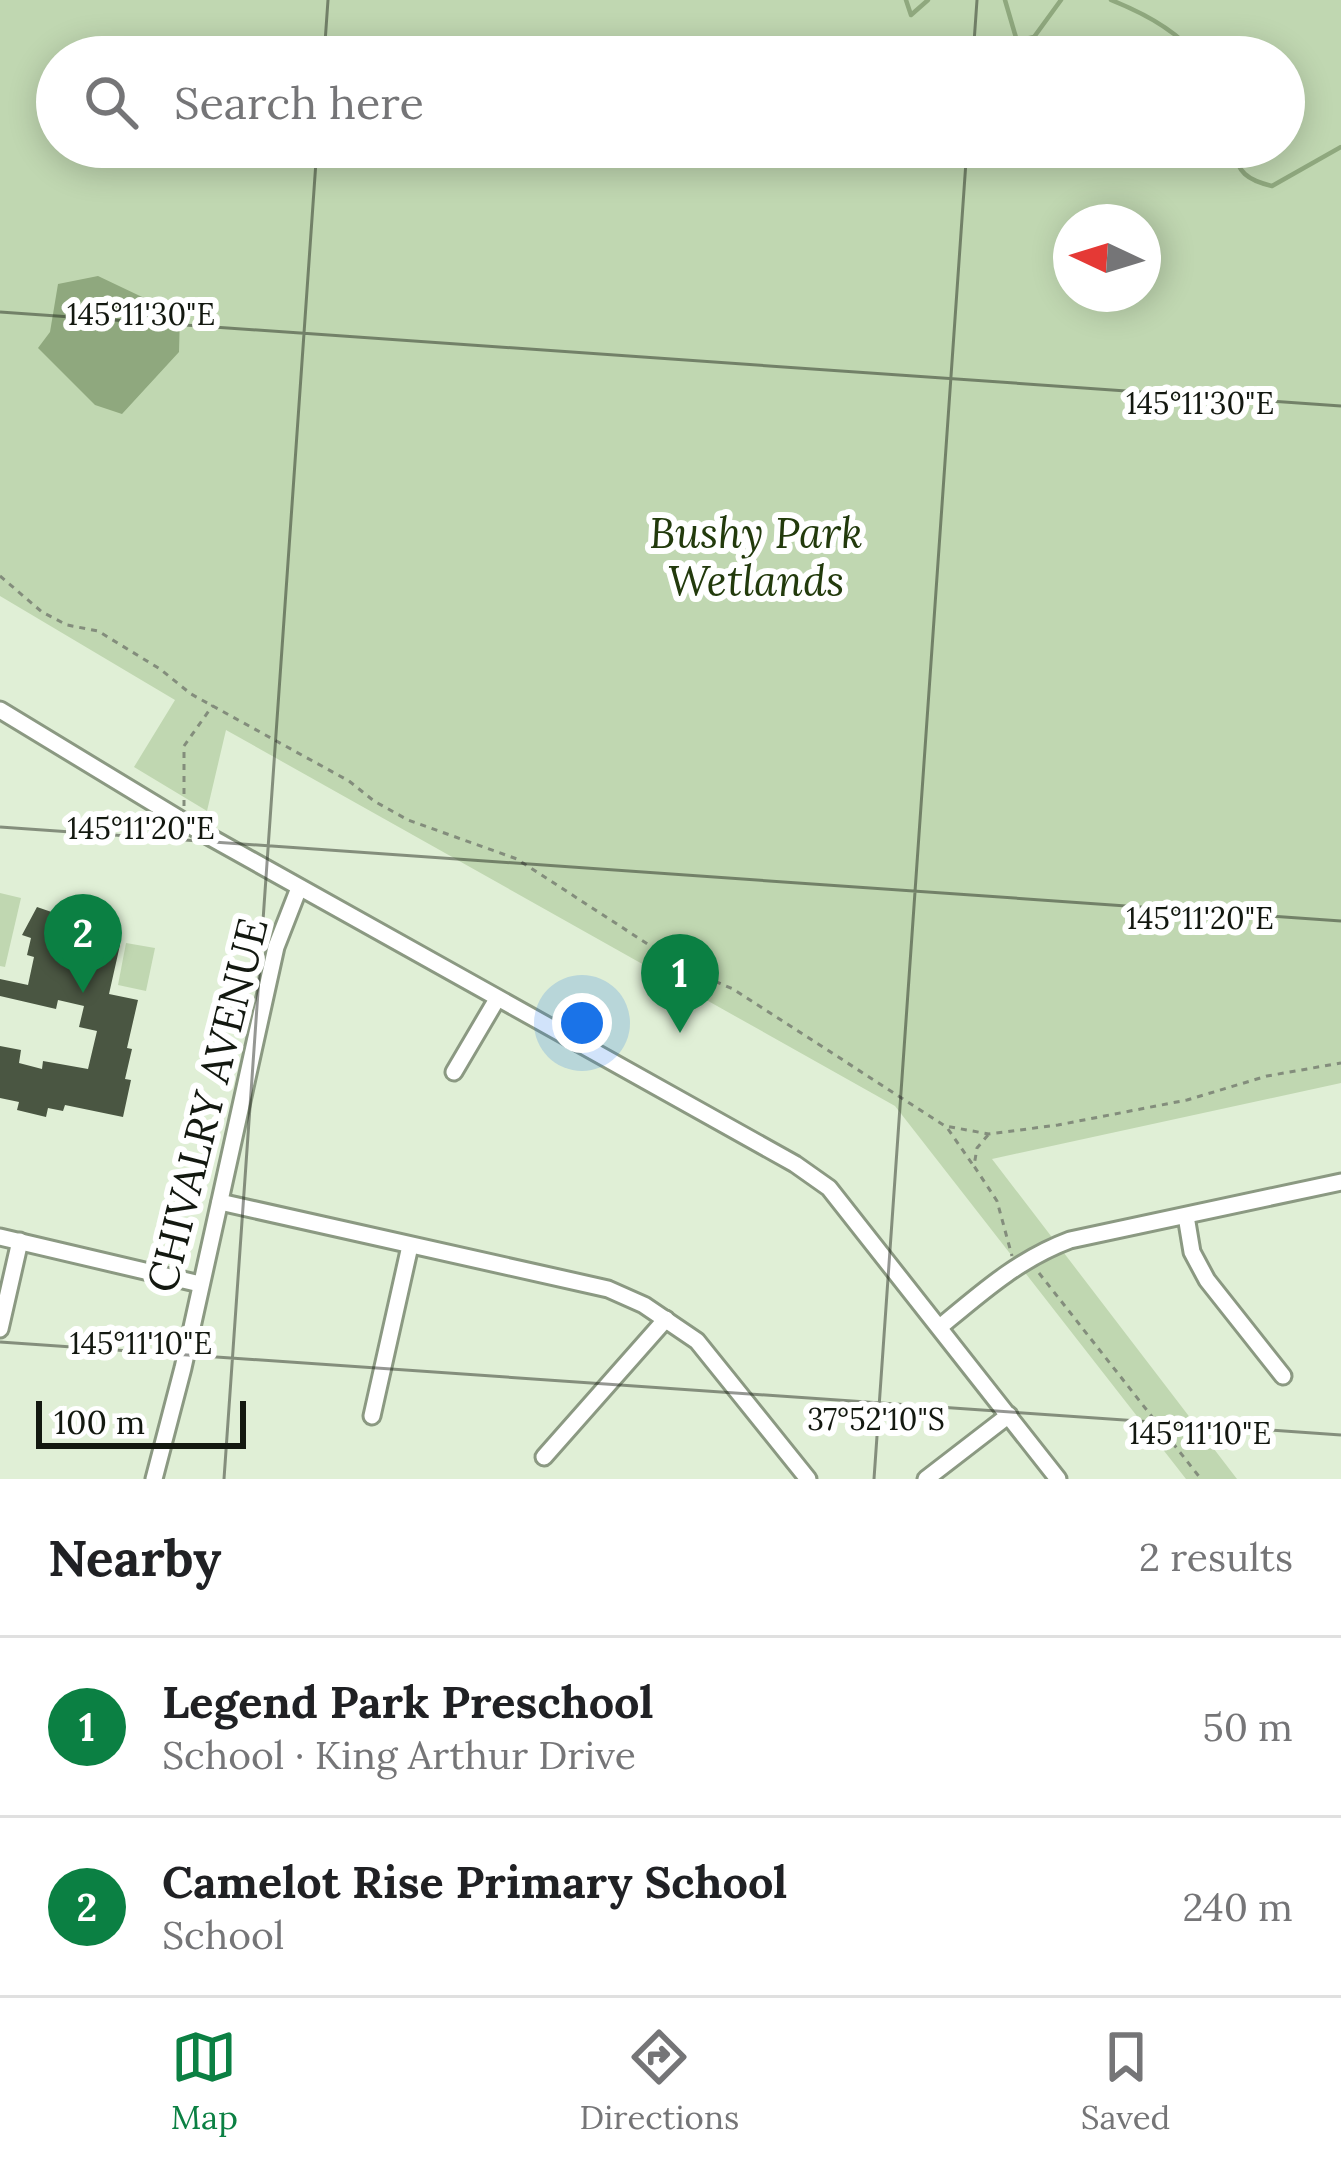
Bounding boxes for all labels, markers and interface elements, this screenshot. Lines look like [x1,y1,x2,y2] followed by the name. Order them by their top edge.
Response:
[36,36,1305,168] search box
[78,69,144,135] icon: search
[174,74,424,131] text: Search here
[1053,204,1161,312] north arrow
[67,295,215,333] text: 145°11'30"E
[1126,384,1274,422] text: 145°11'30"E
[649,506,863,608] park label: Bushy Park Wetlands
[67,809,215,847] text: 145°11'20"E
[44,894,122,993] pin: 2
[1126,899,1274,937] text: 145°11'20"E
[134,912,280,1298] street label: CHIVALRY AVENUE
[641,934,719,1033] pin: 1
[552,993,612,1053] your location
[70,1324,212,1362] text: 145°11'10"E
[36,1395,246,1448] scale bar
[807,1400,945,1438] text: 37°52'10"S
[54,1401,145,1443] text: 100 m
[1129,1414,1271,1452] text: 145°11'10"E
[48,1525,221,1590] text: Nearby
[1139,1532,1293,1582] text: 2 results
[162,1673,653,1730] text: Legend Park Preschool
[79,1702,95,1752] text: 1
[1202,1702,1293,1752] text: 50 m
[162,1730,636,1780] text: School · King Arthur Drive
[162,1853,787,1910] text: Camelot Rise Primary School
[77,1882,97,1932] text: 2
[1182,1882,1293,1932] text: 240 m
[162,1910,284,1960] text: School
[171,2024,238,2138] tab: Map
[580,2024,739,2138] tab: Directions
[1081,2024,1170,2138] tab: Saved

